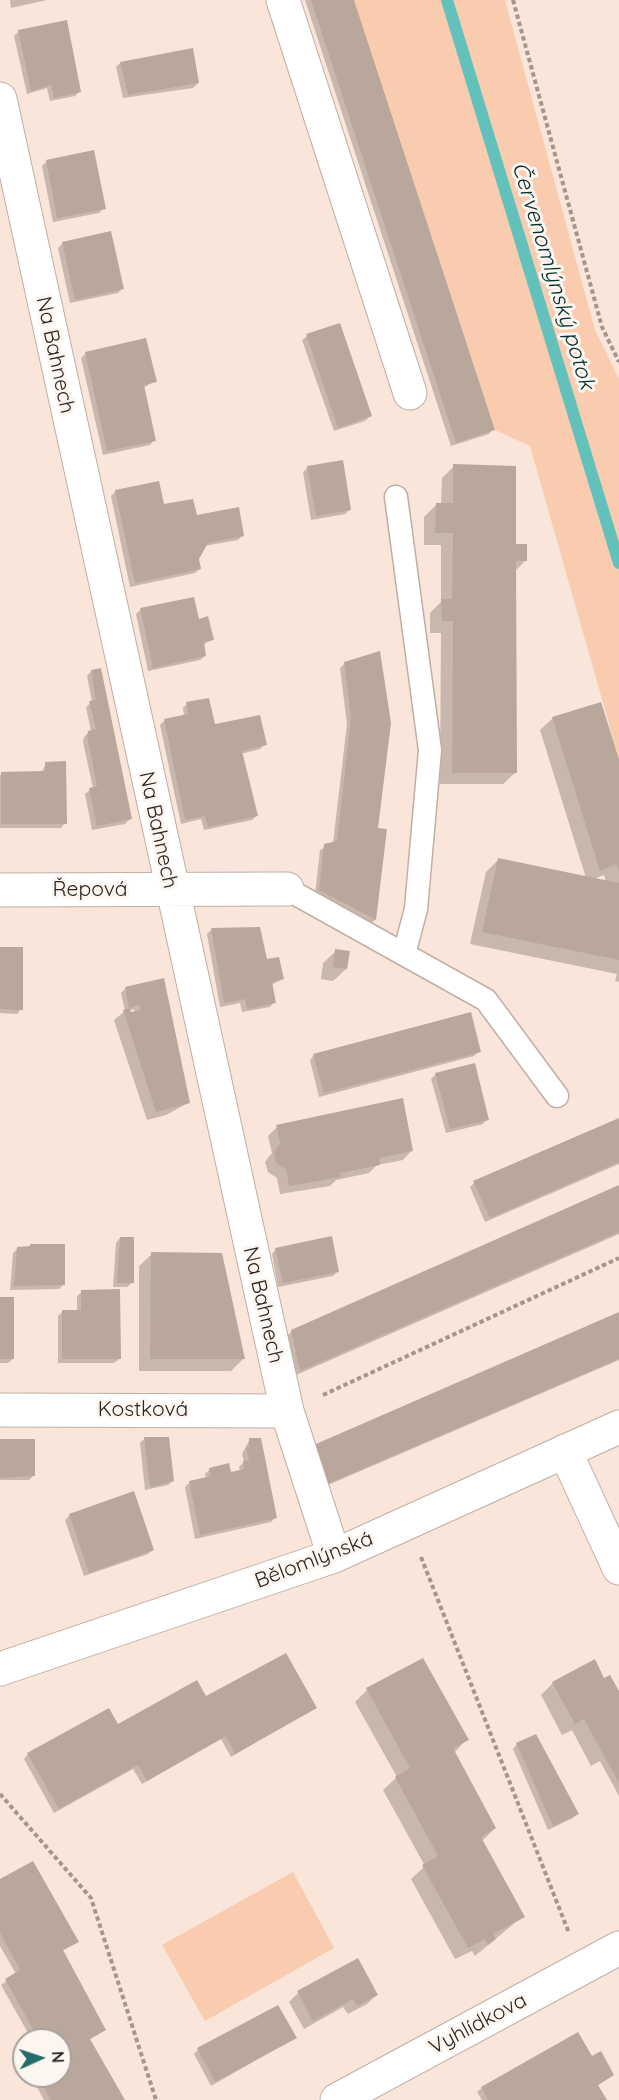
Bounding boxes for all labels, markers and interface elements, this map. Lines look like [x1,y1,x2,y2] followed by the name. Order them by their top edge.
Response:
[506,159,600,393] water label: Červenomlýnský potok
[30,294,80,416] street label: Na Bahnech
[133,769,183,891] street label: Na Bahnech
[52,877,128,903] street label: Řepová
[237,1244,289,1366] street label: Na Bahnech
[98,1397,188,1423] street label: Kostková
[251,1526,377,1594] street label: Bělomlýnská
[425,1988,531,2060] street label: Vyhlídkova
[12,2028,72,2088] north arrow
[48,2051,68,2064] text: N

